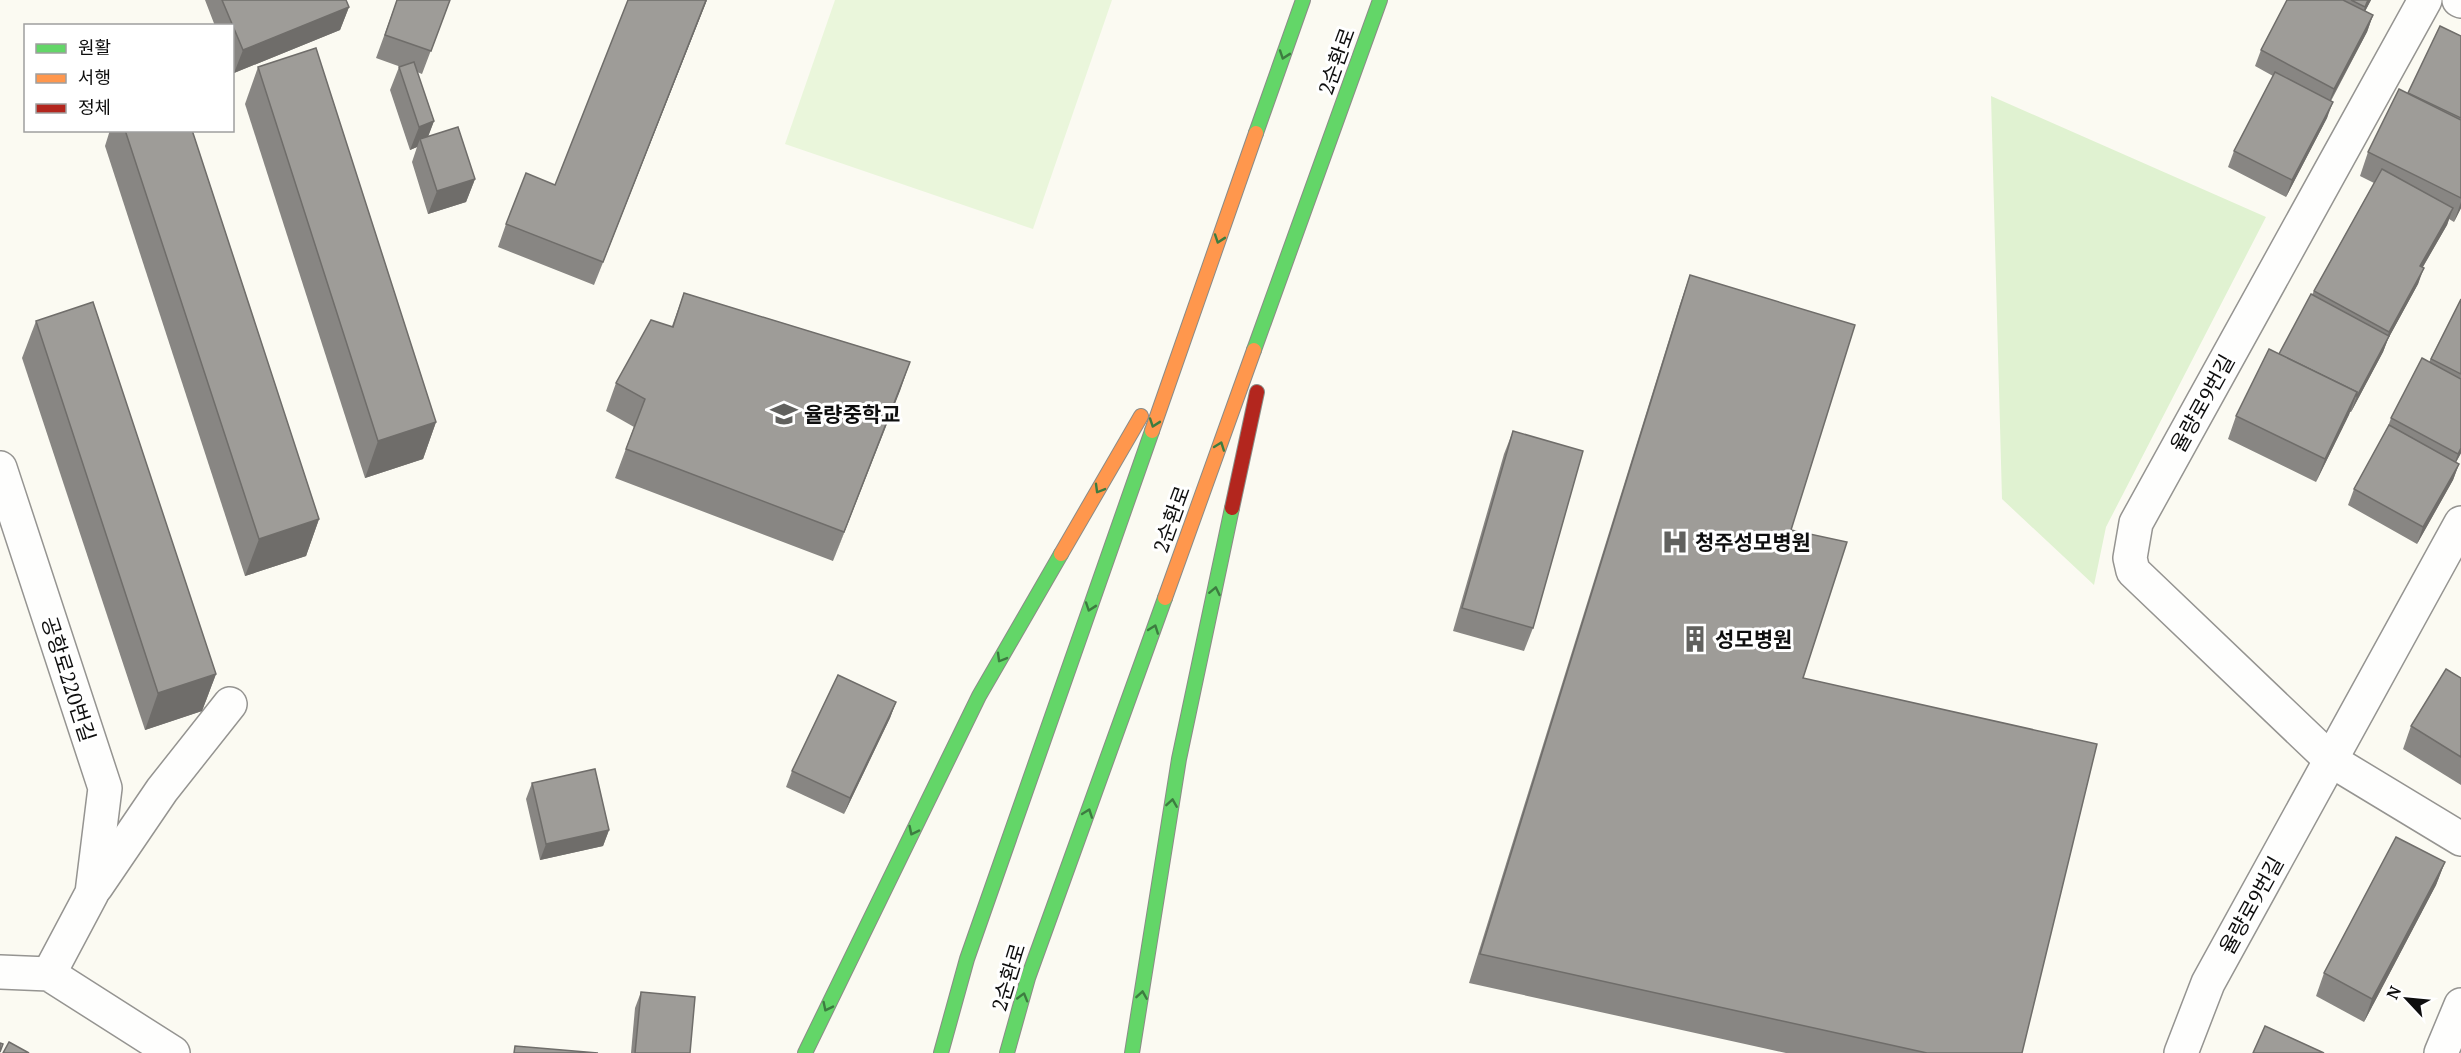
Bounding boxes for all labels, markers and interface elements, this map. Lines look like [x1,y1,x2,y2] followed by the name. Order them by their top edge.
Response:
[24,24,234,132] legend
[1311,24,1361,98] street label: 2순환로
[78,35,111,59] text: 원활
[1278,49,1291,60] one-way arrow
[78,65,111,89] text: 서행
[78,95,111,119] text: 정체
[1214,233,1227,244] one-way arrow
[2164,349,2240,457] street label: 율량로9번길
[769,399,799,429] school or university icon: 율량중학교
[804,400,901,428] place label: 율량중학교
[1149,417,1162,428] one-way arrow
[1212,441,1225,452] one-way arrow
[1146,482,1196,556] street label: 2순환로
[1095,483,1106,493] one-way arrow
[1660,527,1690,557] hospital icon: 청주성모병원
[1695,528,1811,556] place label: 청주성모병원
[1208,586,1221,596] one-way arrow
[1084,601,1097,612] one-way arrow
[36,613,102,745] street label: 공항로220번길
[1146,624,1159,635] one-way arrow
[1680,624,1710,654] building icon: 성모병원
[1715,625,1792,653] place label: 성모병원
[997,651,1008,662] one-way arrow
[1165,798,1178,808] one-way arrow
[1080,808,1093,819] one-way arrow
[908,825,920,836] one-way arrow
[2213,851,2289,959] street label: 율량로9번길
[985,940,1031,1014] street label: 2순환로
[2377,969,2437,1029] north arrow
[2381,982,2406,1003] text: N
[1135,991,1147,1000] one-way arrow
[1016,992,1028,1003] one-way arrow
[823,1000,835,1011] one-way arrow

